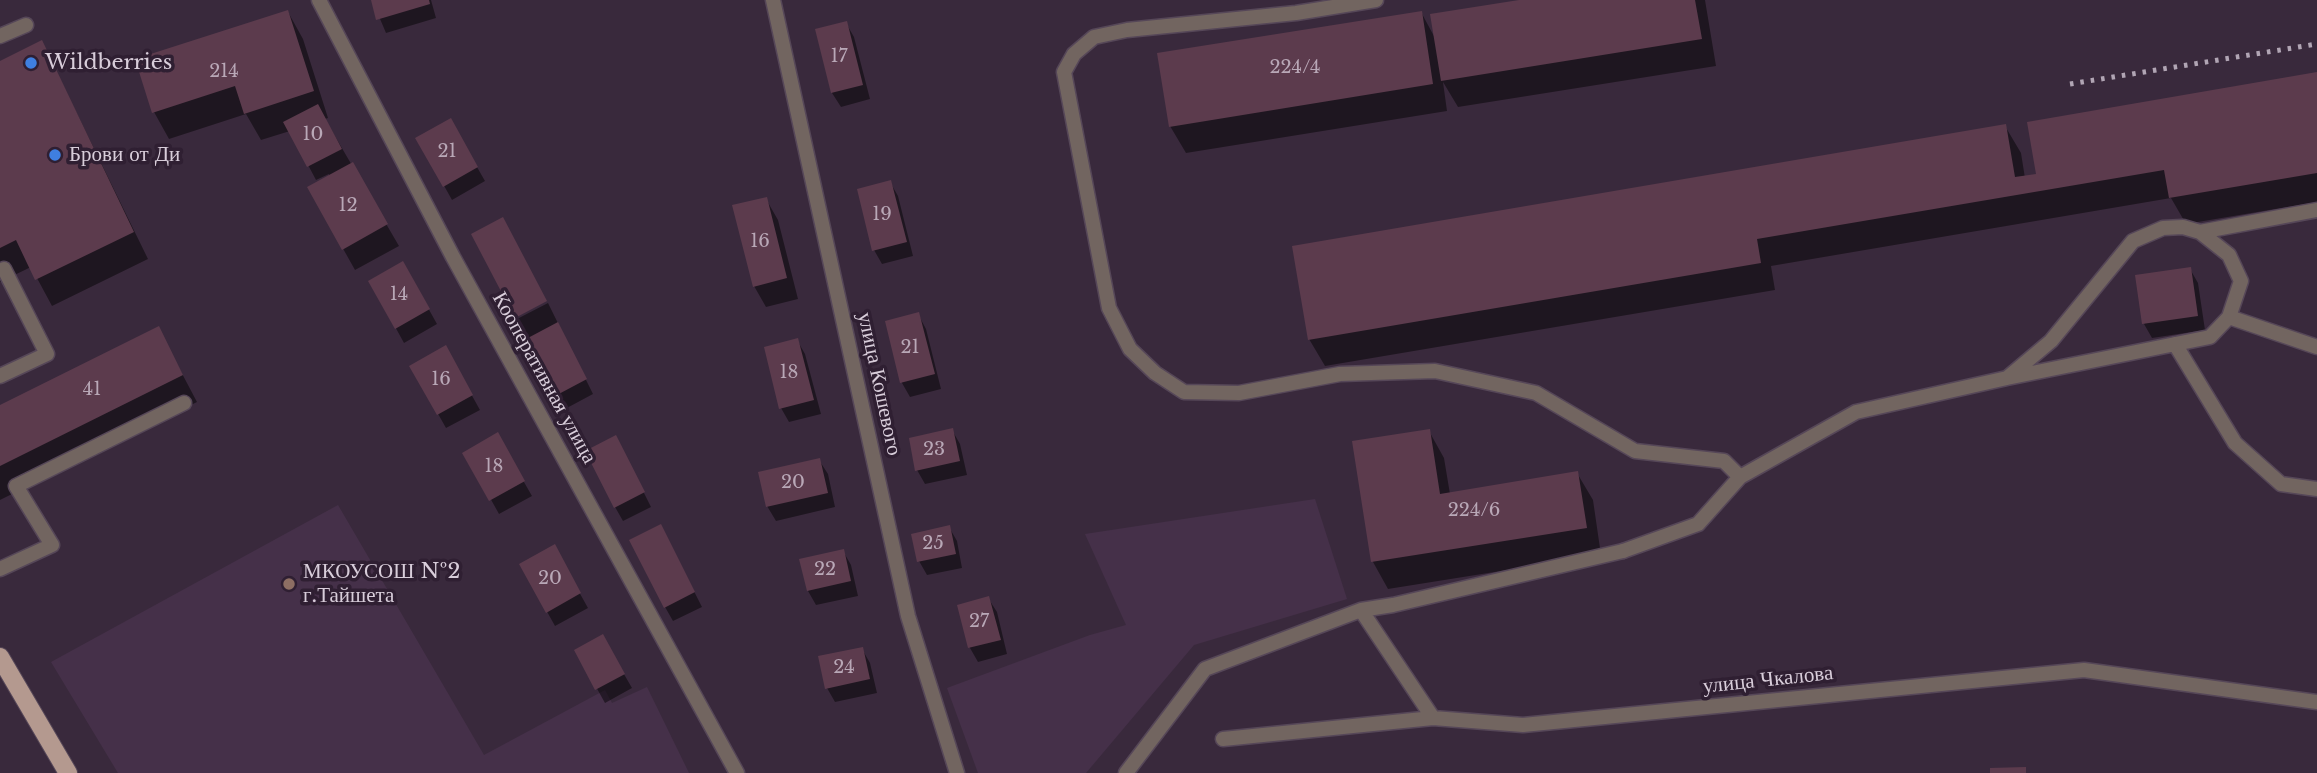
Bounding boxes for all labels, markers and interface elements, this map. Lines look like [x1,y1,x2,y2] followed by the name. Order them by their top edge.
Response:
[830,46,848,68] house number: 17
[45,50,172,76] place label: Wildberries
[23,55,39,71] marker: Wildberries
[1269,57,1321,79] house number: 224/4
[209,61,239,83] house number: 214
[303,124,323,146] house number: 10
[437,141,457,163] house number: 21
[69,142,180,168] place label: Брови от Ди
[47,147,63,163] marker: Брови от Ди
[338,195,358,217] house number: 12
[872,204,892,226] house number: 19
[750,231,770,253] house number: 16
[390,284,408,306] house number: 14
[486,288,602,468] street label: Кооперативная улица
[852,310,906,458] street label: улица Кошевого
[900,337,920,359] house number: 21
[780,362,798,384] house number: 18
[431,369,451,391] house number: 16
[83,379,101,401] house number: 41
[923,439,945,461] house number: 23
[485,456,503,478] house number: 18
[781,472,805,494] house number: 20
[1448,500,1500,522] house number: 224/6
[922,533,944,555] house number: 25
[303,559,460,609] place label: МКОУСОШ №2 г.Тайшета
[814,559,836,581] house number: 22
[538,568,562,590] house number: 20
[281,576,297,592] marker: МКОУСОШ №2 г.Тайшета
[969,611,989,633] house number: 27
[833,657,855,679] house number: 24
[1702,661,1834,699] street label: улица Чкалова

